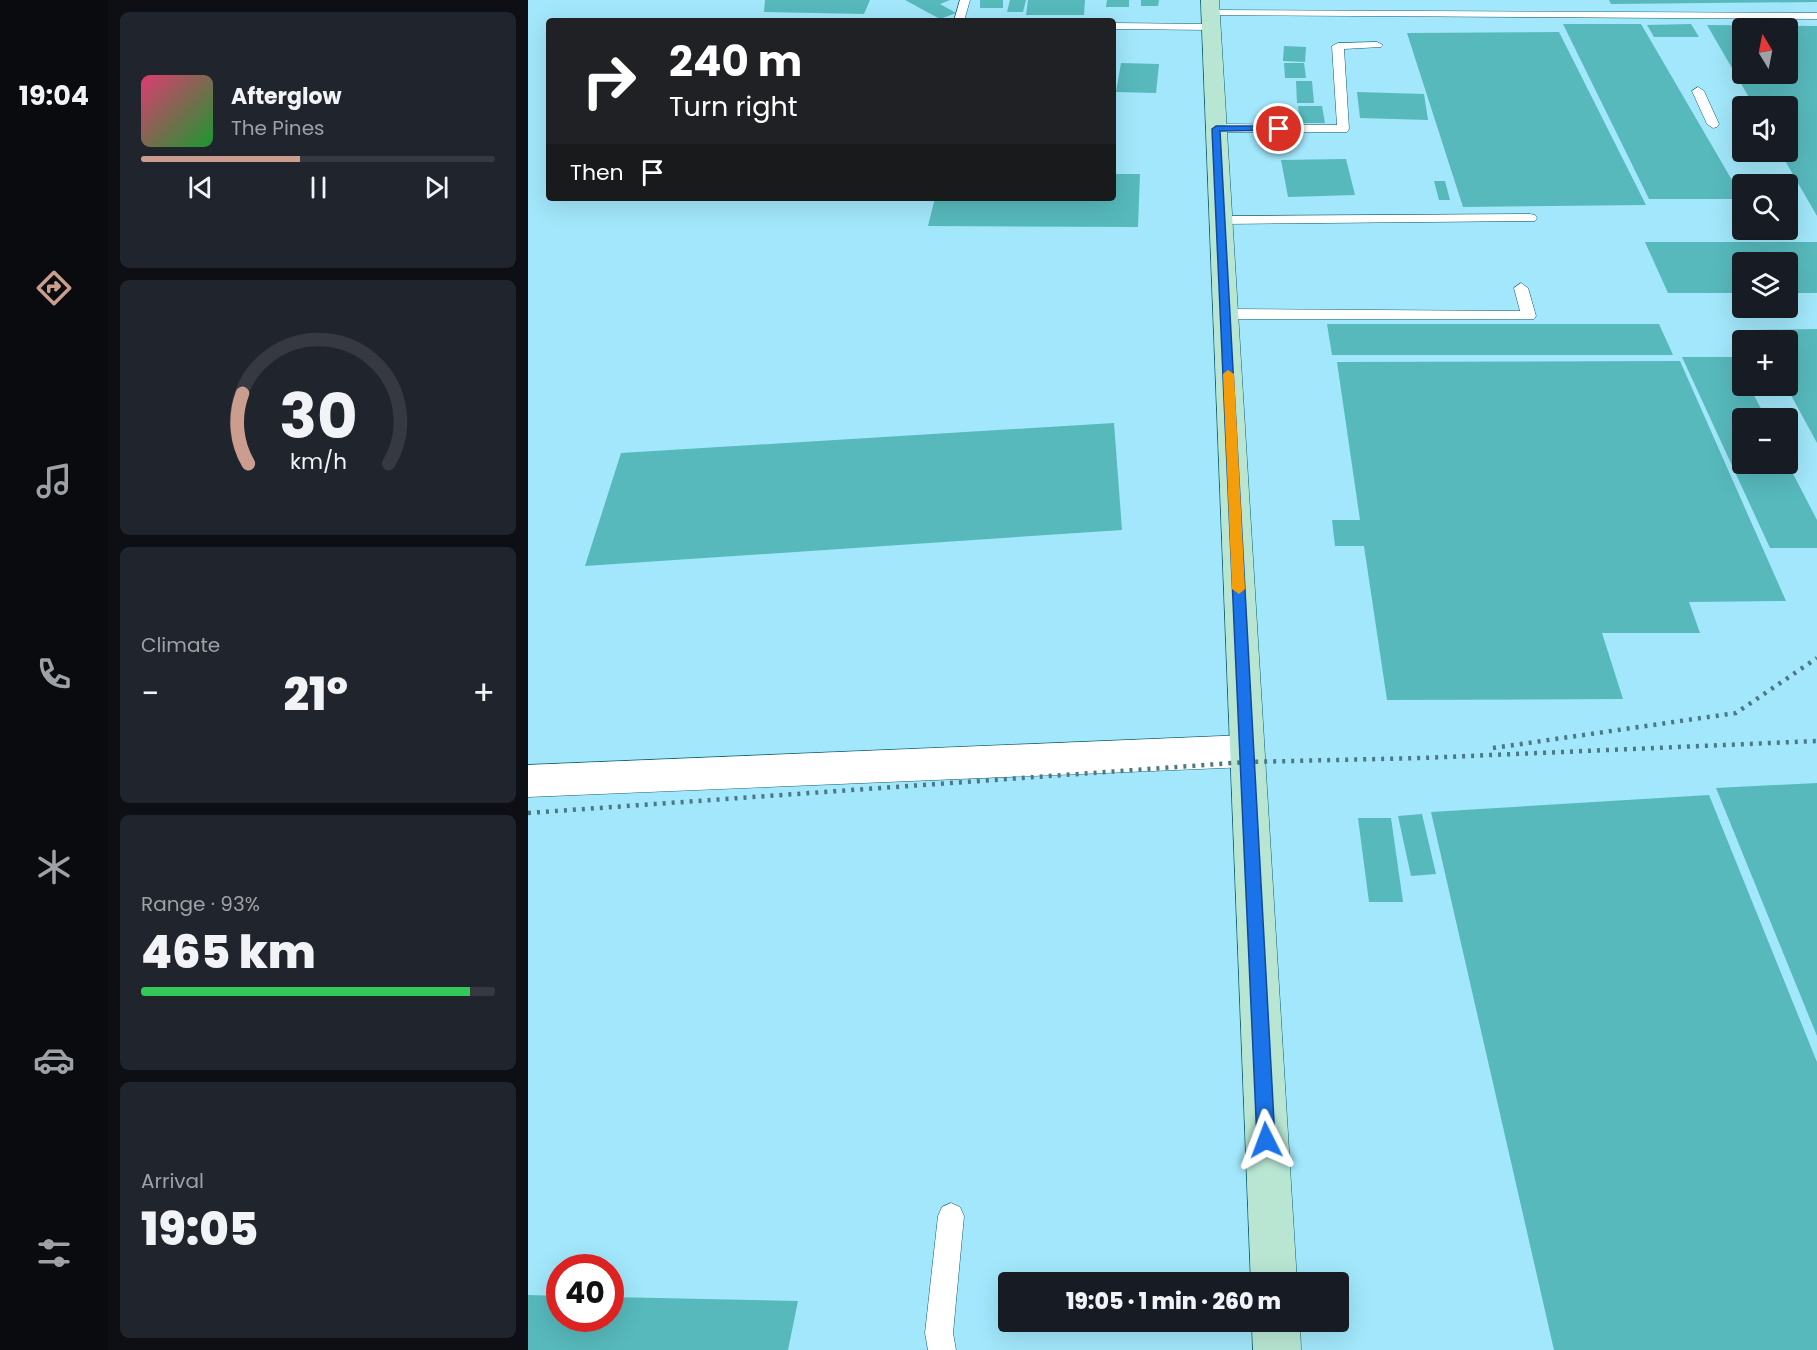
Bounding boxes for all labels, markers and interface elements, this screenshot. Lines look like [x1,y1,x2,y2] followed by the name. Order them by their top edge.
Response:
[1732,18,1798,84] north arrow
[1732,18,1798,474] map controls
[669,32,802,91] text: 240 m
[570,42,648,120] icon: right
[19,77,89,114] text: 19:04
[231,81,342,112] text: Afterglow
[669,88,798,125] text: Turn right
[1732,96,1798,162] button: sound
[1253,103,1304,154] pin
[1262,112,1295,145] icon: arrive
[231,114,325,142] text: The Pines
[636,156,669,189] icon: arrive
[570,157,624,188] text: Then
[184,171,217,204] icon: previous
[302,171,335,204] icon: pause
[420,171,453,204] icon: next
[1732,174,1798,240] button: search
[1732,252,1798,318] button: layers
[33,267,75,309] icon: directions
[1732,330,1798,396] button: +
[279,373,357,461] text: 30
[1732,408,1798,474] button: −
[289,447,347,478] text: km/h
[33,460,75,502] icon: music
[141,631,220,659] text: Climate
[33,653,75,695] icon: phone
[284,663,348,726] text: 21°
[141,670,159,717] text: −
[472,670,495,717] text: +
[33,846,75,888] icon: climate
[141,890,260,918] text: Range · 93%
[141,921,316,984] text: 465 km
[33,1039,75,1081] icon: car
[1234,1108,1298,1172] position arrow
[141,1167,204,1195] text: Arrival
[141,1198,258,1261] text: 19:05
[33,1232,75,1274] icon: filters
[546,1254,624,1332] speed limit sign: 40
[1066,1286,1281,1317] text: 19:05 · 1 min · 260 m

